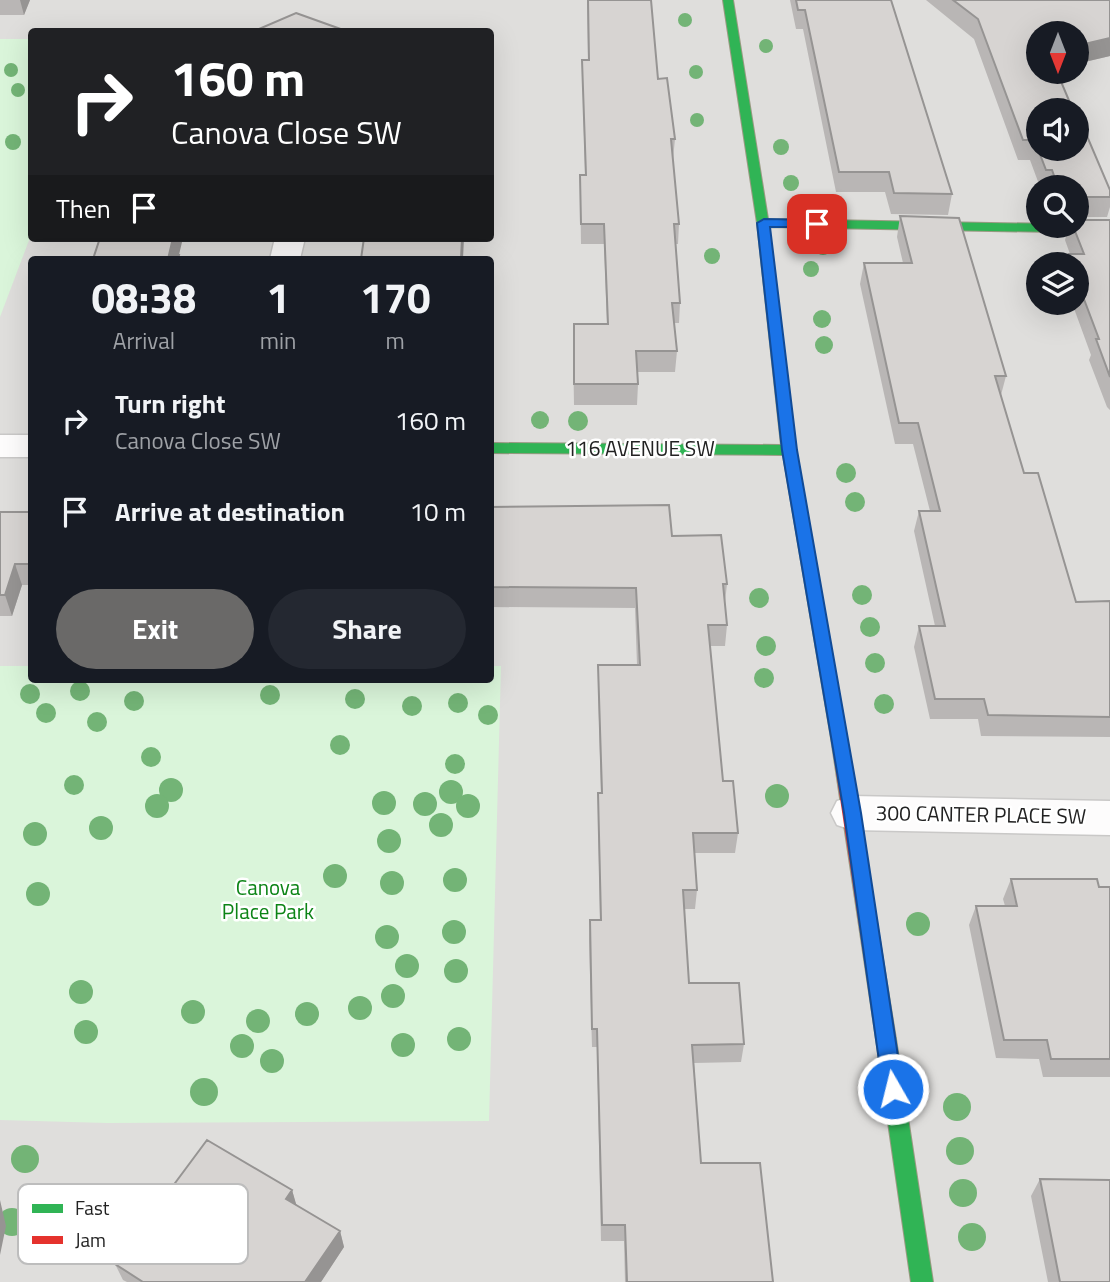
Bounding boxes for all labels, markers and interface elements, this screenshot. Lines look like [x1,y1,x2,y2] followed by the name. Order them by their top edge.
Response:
[1026,21,1088,84] north arrow
[1026,21,1089,315] map controls
[171,40,305,115] text: 160 m
[56,56,147,147] icon: right
[1026,98,1089,161] button: sound
[171,108,402,156] text: Canova Close SW
[1026,175,1089,238] button: search
[56,189,111,228] text: Then
[125,189,163,227] icon: arrive
[787,194,847,254] pin
[798,205,836,243] icon: arrive
[1026,252,1089,315] button: layers
[91,265,196,329] text: 08:38
[266,265,290,329] text: 1
[360,265,430,329] text: 170
[113,323,175,358] text: Arrival
[260,323,296,358] text: min
[386,323,405,358] text: m
[115,384,226,423] text: Turn right
[395,401,466,440] text: 160 m
[56,402,94,440] icon: right
[115,423,281,458] text: Canova Close SW
[565,432,715,464] street label: 116 AVENUE SW
[115,492,345,531] text: Arrive at destination
[409,492,466,531] text: 10 m
[56,493,94,531] icon: arrive
[56,589,254,669] button: Exit
[268,589,466,669] button: Share
[875,796,1087,832] street label: 300 CANTER PLACE SW
[222,871,314,927] park label: Canova Place Park
[856,1052,930,1126] position arrow
[18,1184,248,1264] legend
[75,1193,110,1222] text: Fast
[75,1225,106,1254] text: Jam

